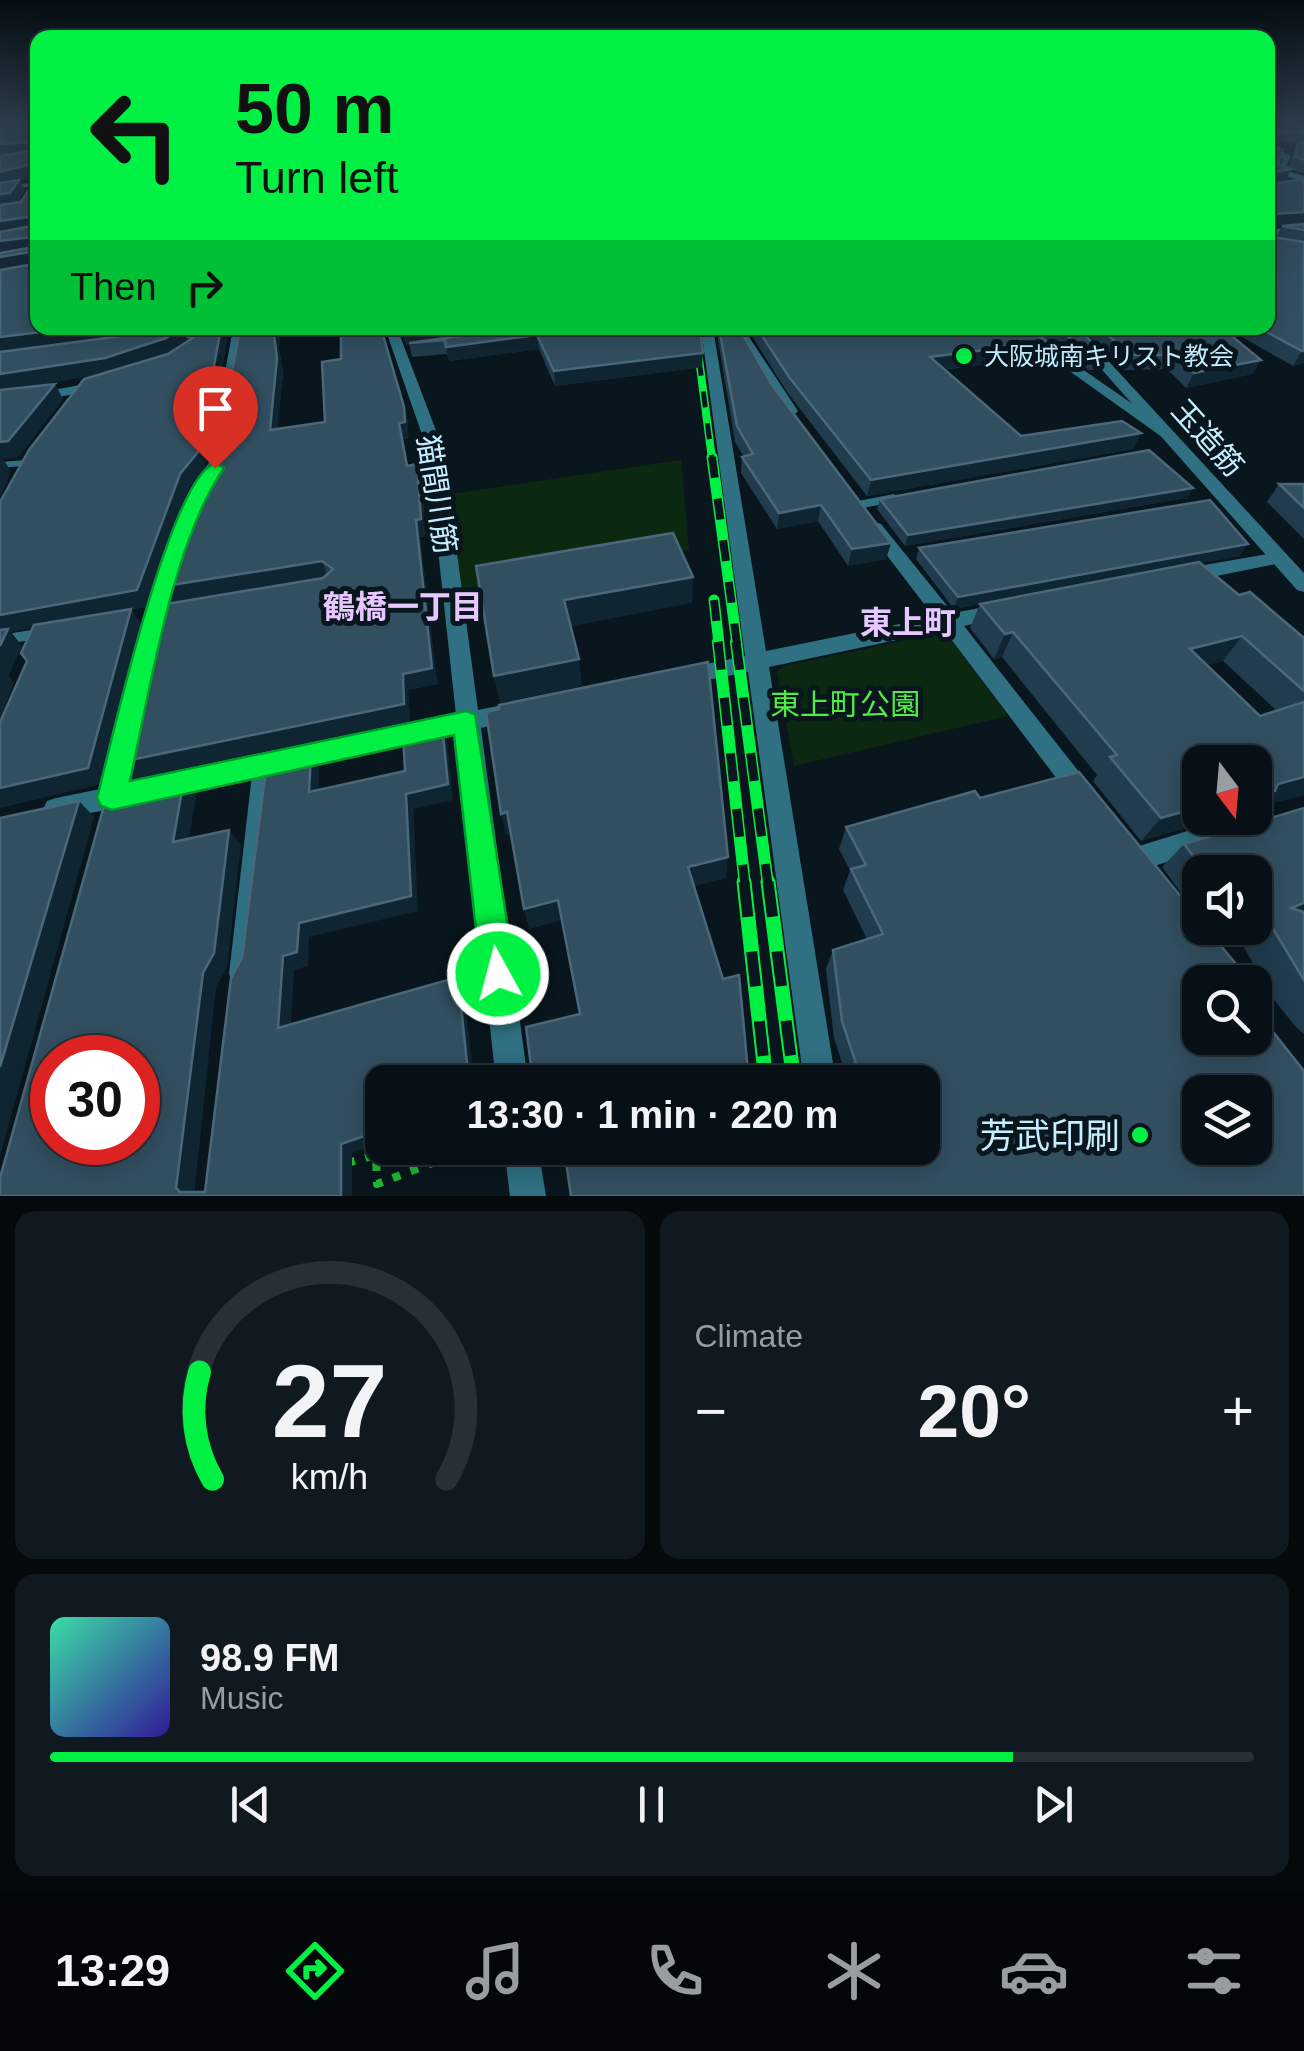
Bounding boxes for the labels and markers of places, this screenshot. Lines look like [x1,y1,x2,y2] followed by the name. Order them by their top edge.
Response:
[984,342,1234,370] place label: 大阪城南キリスト教会
[953,345,975,367] marker: 大阪城南キリスト教会
[173,366,258,469] pin
[980,1116,1120,1155] place label: 芳武印刷
[1129,1124,1151,1146] marker: 芳武印刷

